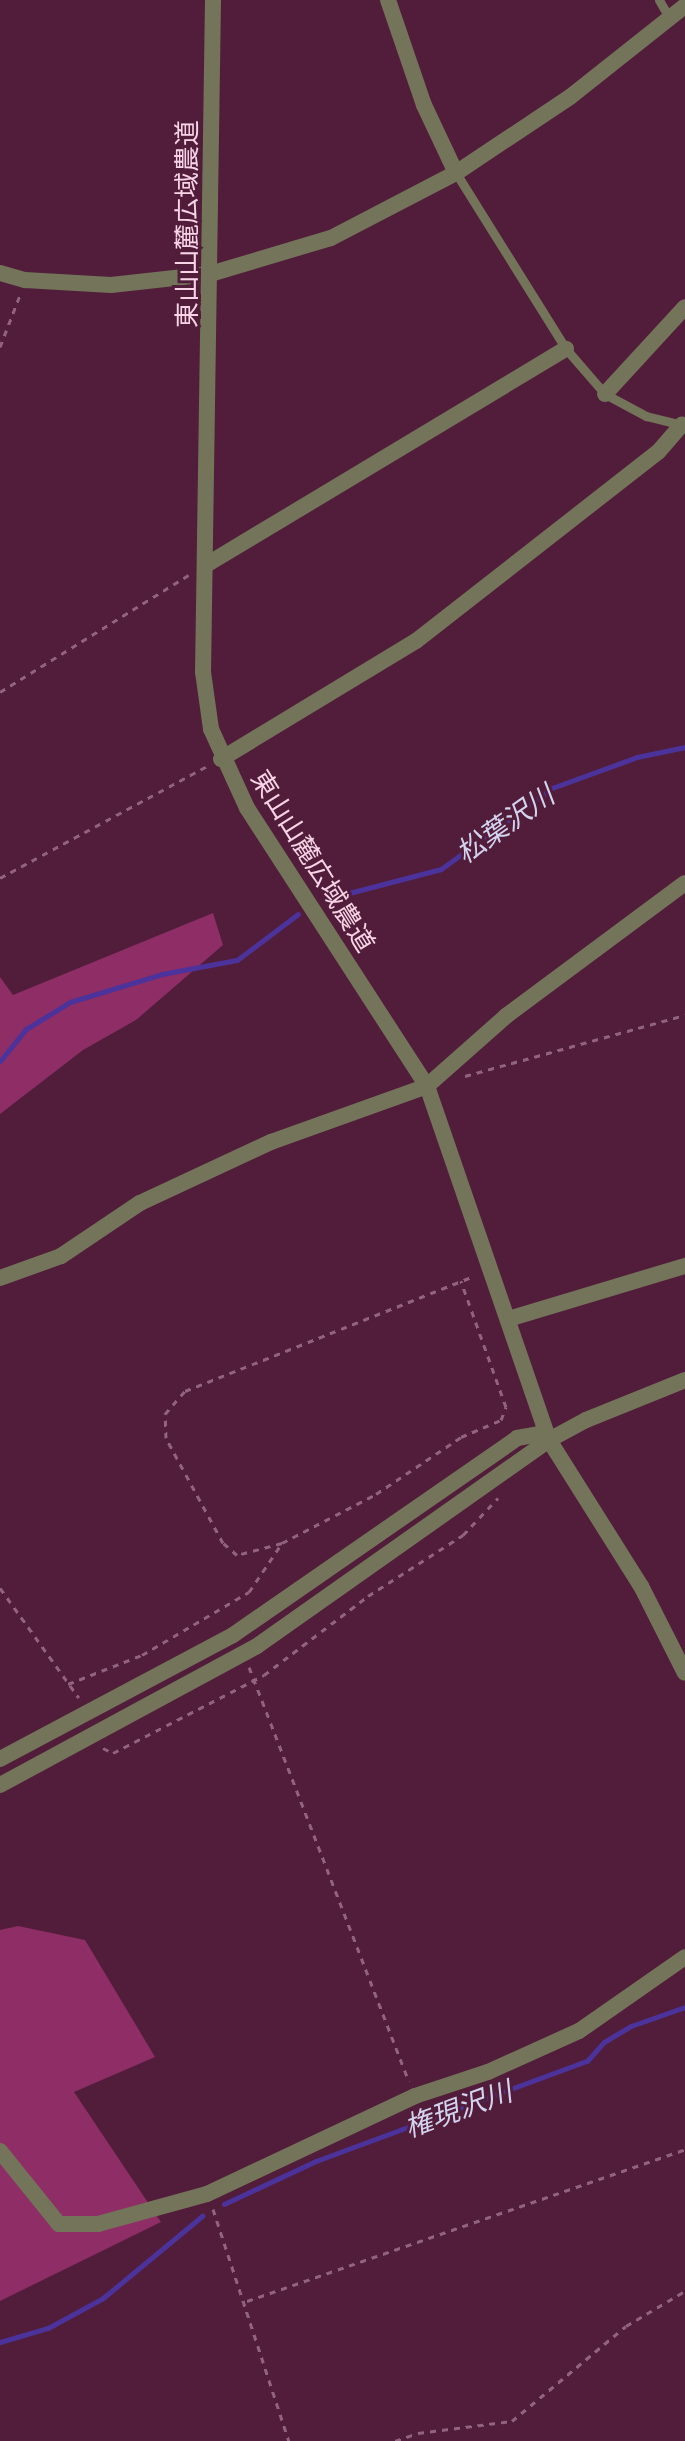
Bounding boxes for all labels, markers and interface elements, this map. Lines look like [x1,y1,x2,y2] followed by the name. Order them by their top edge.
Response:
[171,120,203,328] street label: 東山山麓広域農道
[245,765,381,957] street label: 東山山麓広域農道
[449,778,561,870] water label: 松葉沢川
[400,2074,516,2144] water label: 権現沢川

